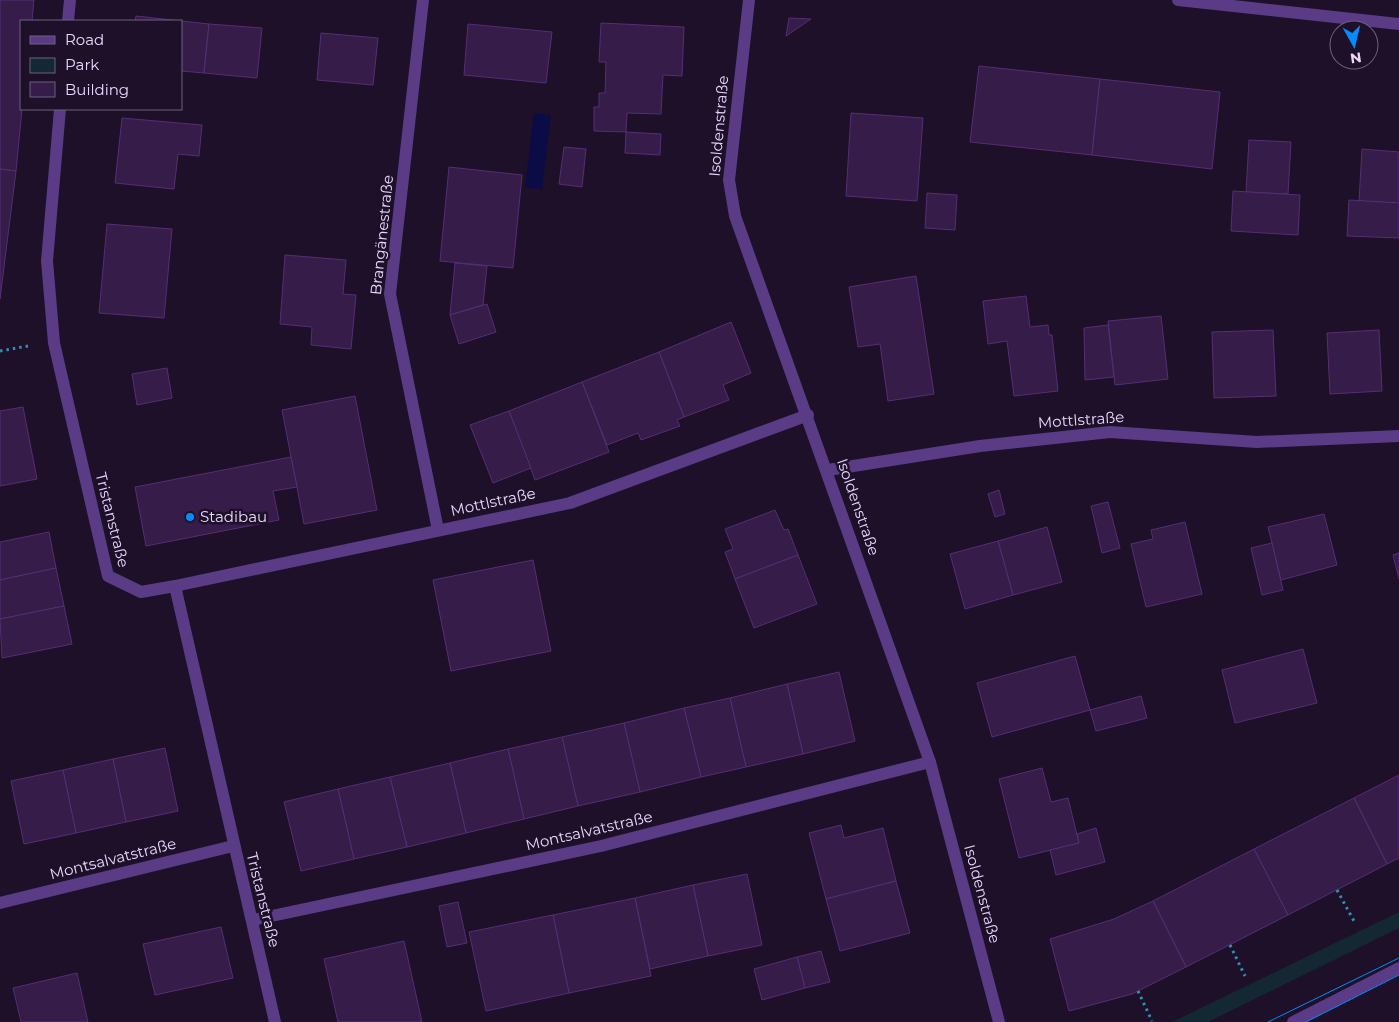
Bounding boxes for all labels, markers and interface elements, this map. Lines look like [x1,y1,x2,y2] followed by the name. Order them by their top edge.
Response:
[20,20,182,110] legend
[1329,20,1379,70] north arrow
[65,30,104,49] text: Road
[1349,48,1363,68] text: N
[65,55,99,74] text: Park
[705,75,732,177] street label: Isoldenstraße
[65,80,129,99] text: Building
[366,174,397,296] street label: Brangänestraße
[1037,407,1125,432] street label: Mottlstraße
[833,456,884,558] street label: Isoldenstraße
[92,470,133,569] street label: Tristanstraße
[449,483,537,520] street label: Mottlstraße
[200,507,267,526] place label: Stadibau
[184,511,196,523] marker: Stadibau
[524,807,654,854] street label: Montsalvatstraße
[48,834,178,883] street label: Montsalvatstraße
[960,842,1005,945] street label: Isoldenstraße
[243,850,284,949] street label: Tristanstraße

